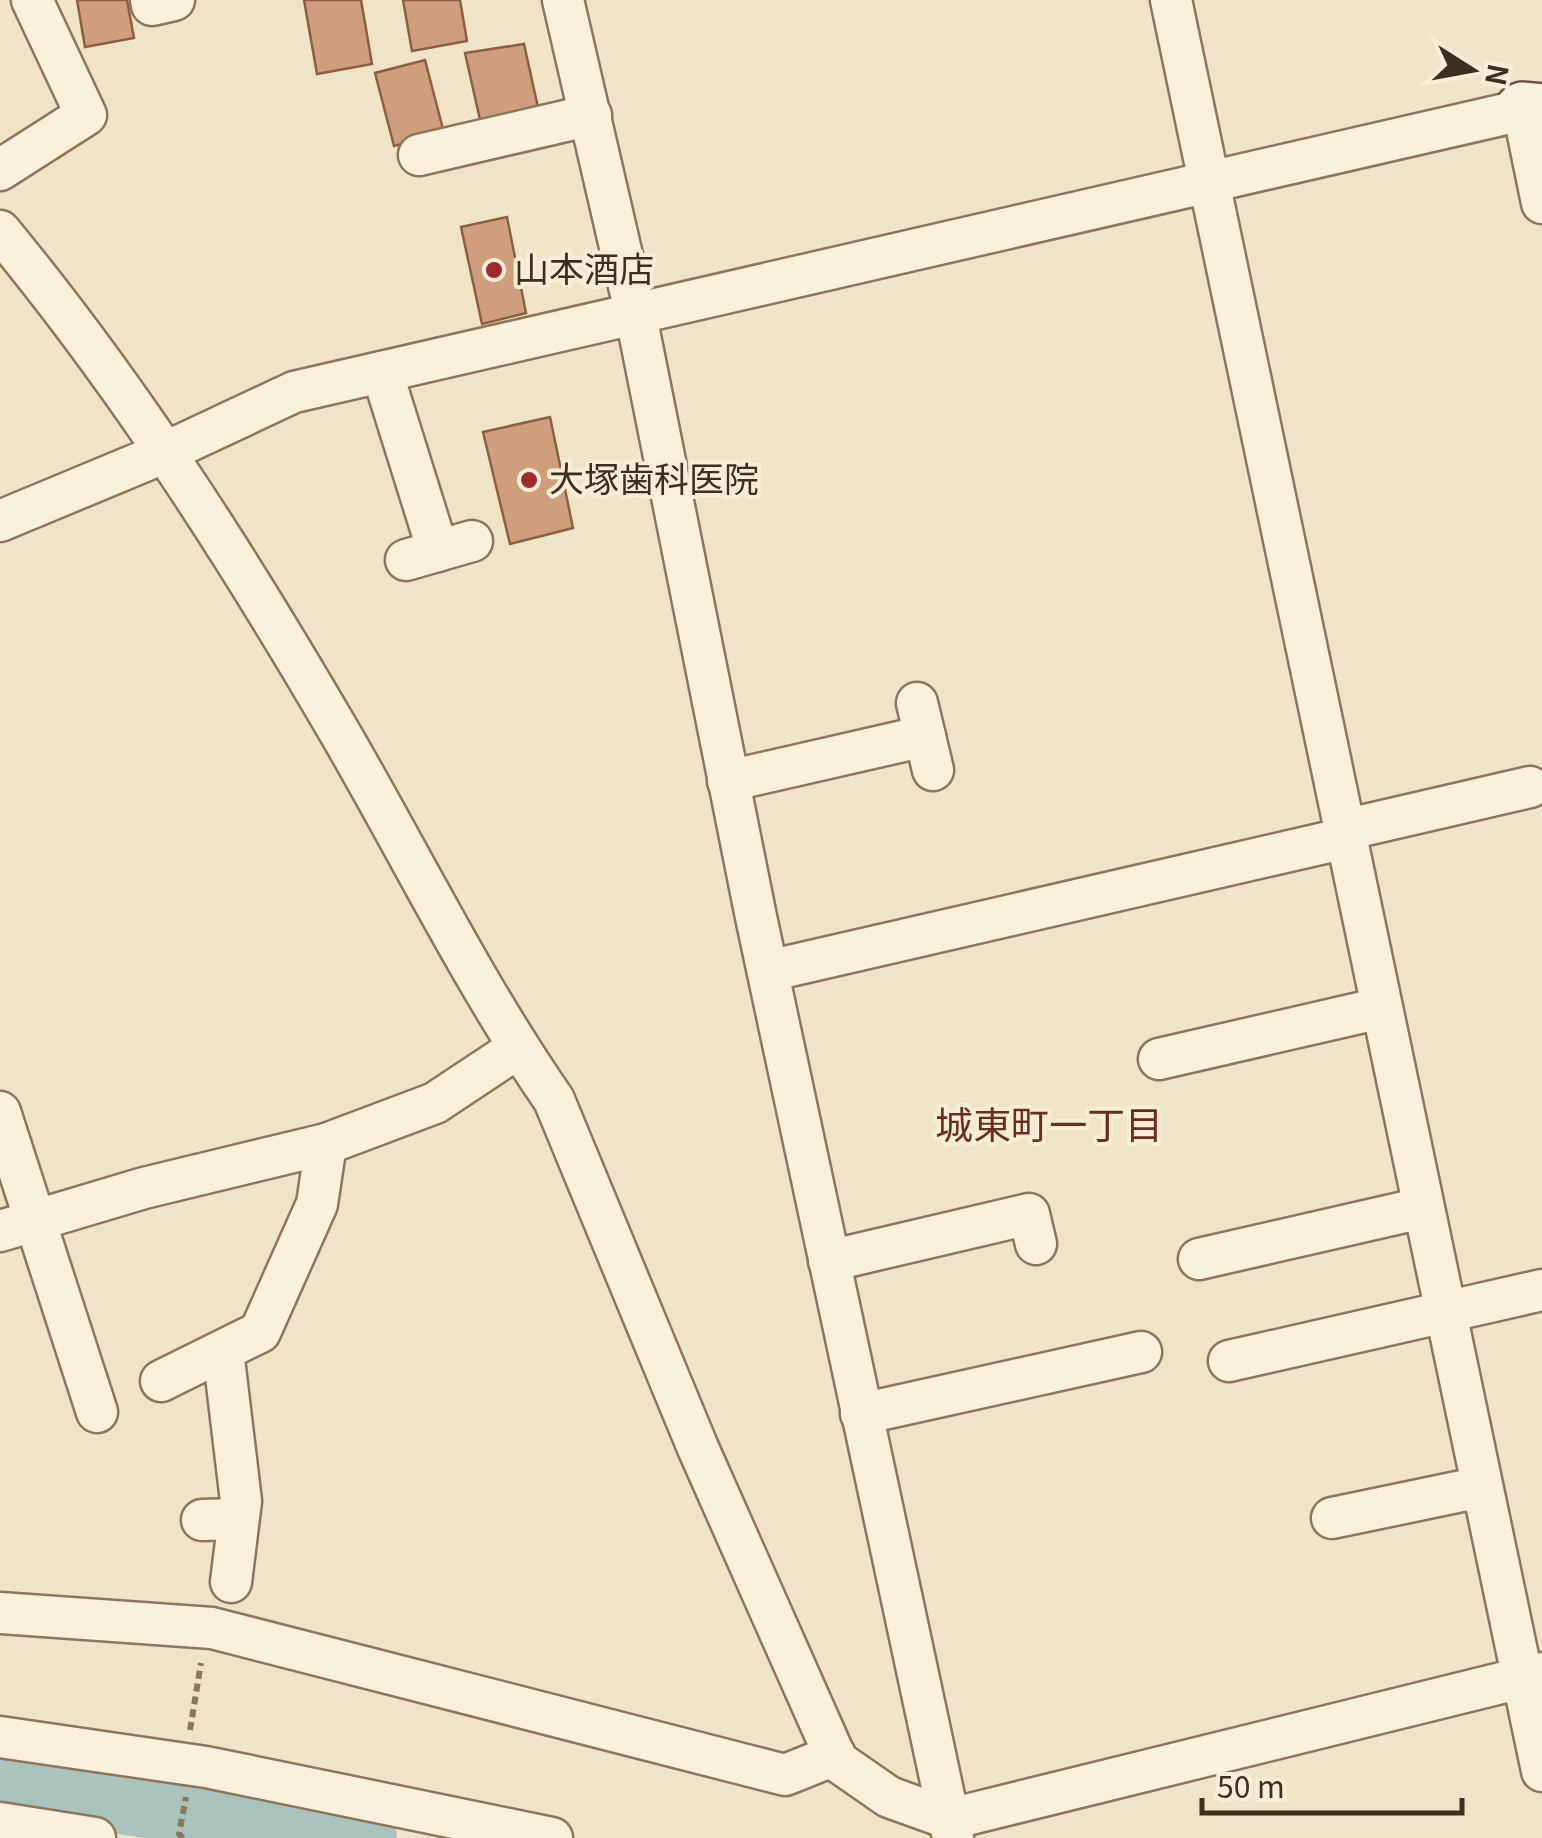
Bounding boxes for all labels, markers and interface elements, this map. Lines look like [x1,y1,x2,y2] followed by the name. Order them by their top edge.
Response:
[1422,20,1522,120] north arrow
[1477,61,1520,89] text: N
[514,241,654,292] place label: 山本酒店
[483,259,505,281] marker: 山本酒店
[549,451,759,502] place label: 大塚歯科医院
[518,469,540,491] marker: 大塚歯科医院
[935,1095,1163,1150] district label: 城東町一丁目
[1202,1753,1462,1815] scale bar
[1217,1763,1285,1807] text: 50 m

